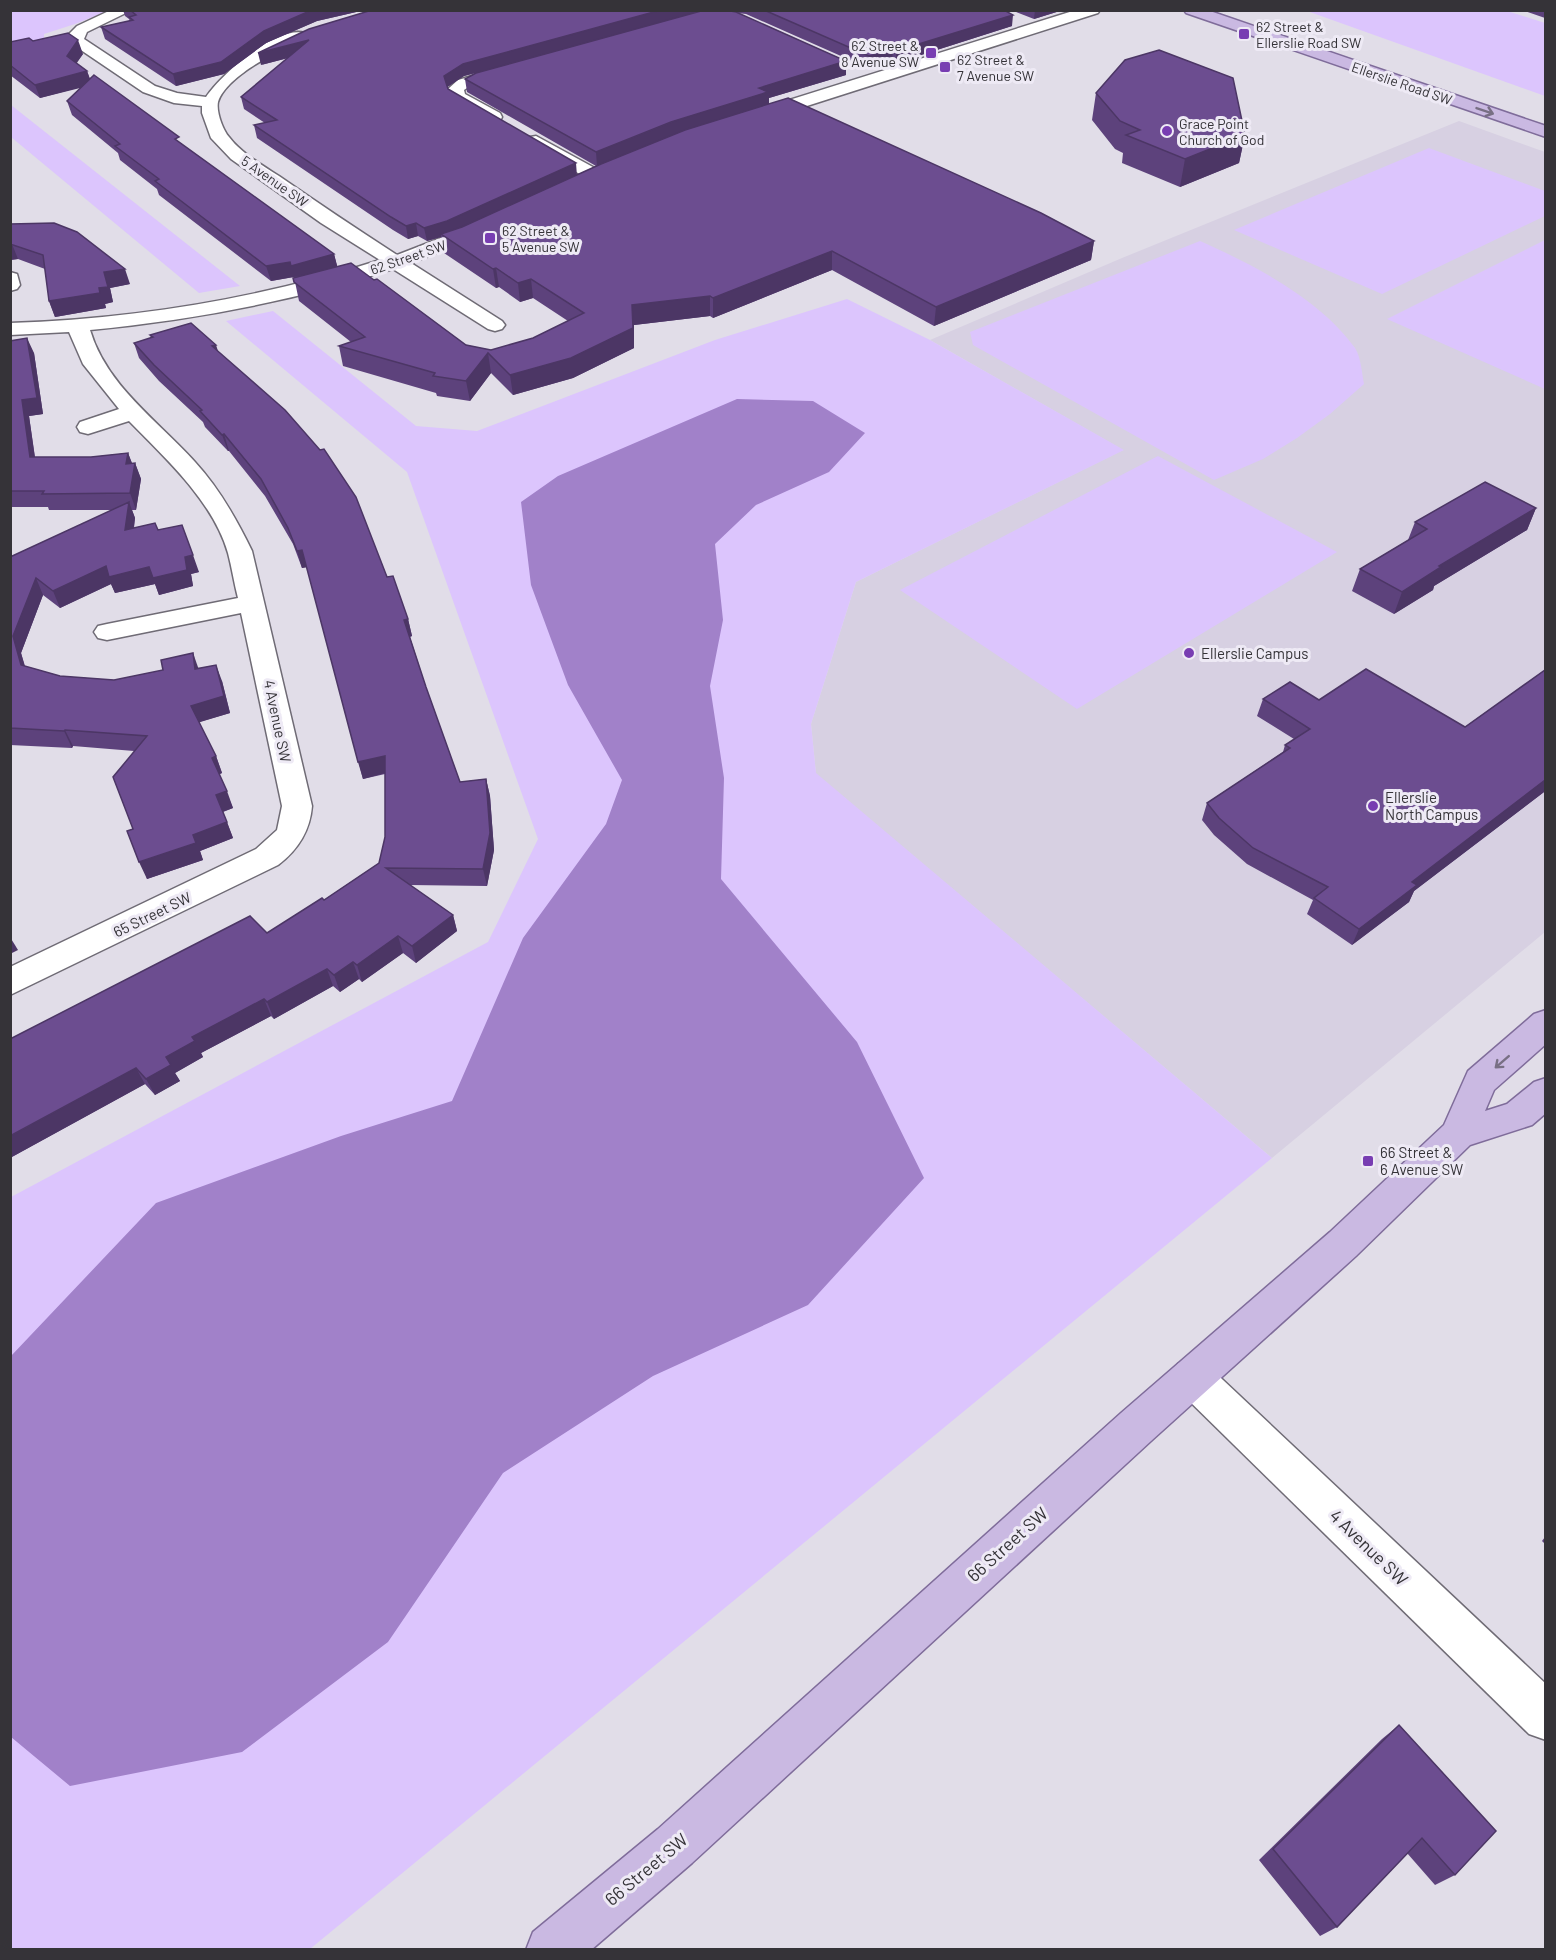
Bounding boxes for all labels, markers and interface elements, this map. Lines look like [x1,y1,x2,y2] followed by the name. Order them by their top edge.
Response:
[1256,18,1361,51] place label: 62 Street & Ellerslie Road SW
[1237,27,1251,41] marker: 62 Street & Ellerslie Road SW
[841,37,919,70] place label: 62 Street & 8 Avenue SW
[924,46,938,60] marker: 62 Street & 8 Avenue SW
[957,51,1034,84] place label: 62 Street & 7 Avenue SW
[1349,58,1455,108] street label: Ellerslie Road SW
[938,60,952,74] marker: 62 Street & 7 Avenue SW
[1475,107,1494,118] one-way arrow
[1179,115,1264,148] place label: Grace Point Church of God
[1160,124,1174,138] marker: Grace Point Church of God
[238,152,312,210] street label: 5 Avenue SW
[502,222,580,255] place label: 62 Street & 5 Avenue SW
[483,231,497,245] marker: 62 Street & 5 Avenue SW
[368,236,448,278] street label: 62 Street SW
[1201,644,1308,662] place label: Ellerslie Campus
[1182,646,1196,660] marker: Ellerslie Campus
[260,678,296,764] street label: 4 Avenue SW
[1385,788,1478,823] place label: Ellerslie North Campus
[1366,799,1380,813] marker: Ellerslie North Campus
[110,887,194,941] street label: 65 Street SW
[1494,1055,1509,1069] one-way arrow
[1380,1143,1463,1178] place label: 66 Street & 6 Avenue SW
[1361,1154,1375,1168] marker: 66 Street & 6 Avenue SW
[962,1502,1052,1586] street label: 66 Street SW
[1325,1504,1413,1590] street label: 4 Avenue SW
[600,1828,692,1910] street label: 66 Street SW

